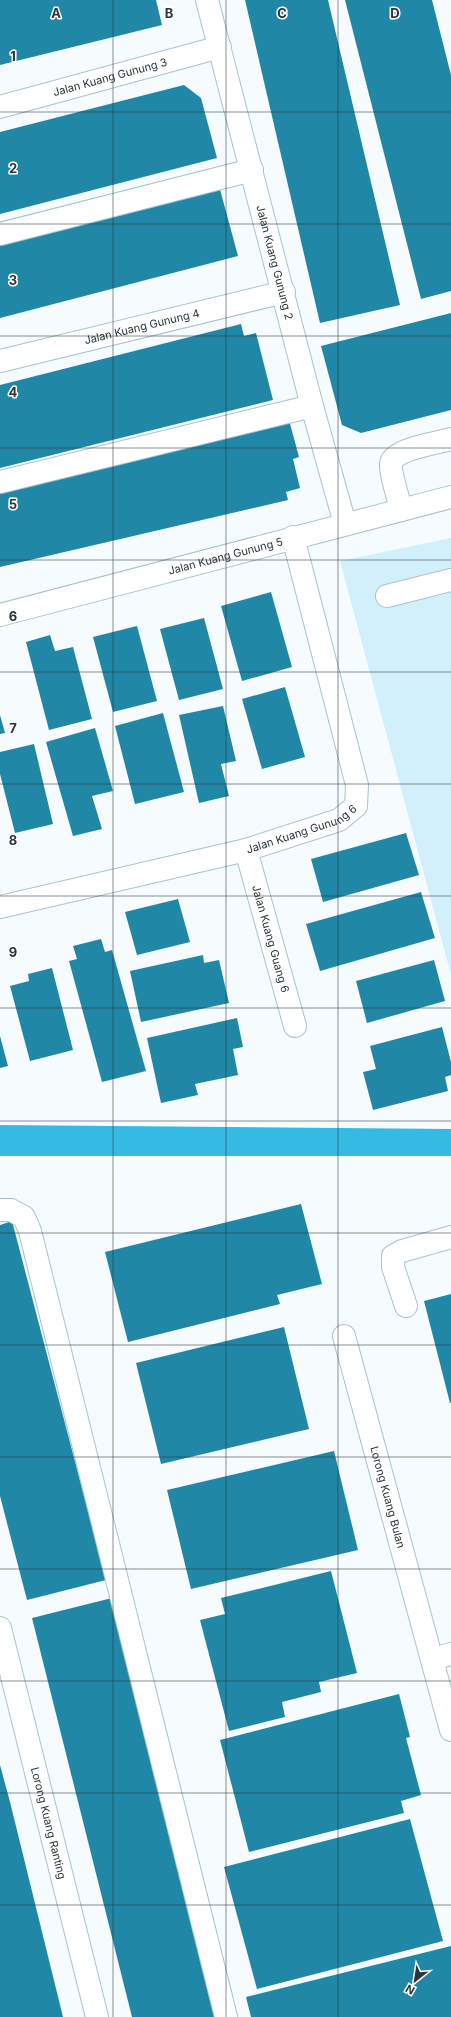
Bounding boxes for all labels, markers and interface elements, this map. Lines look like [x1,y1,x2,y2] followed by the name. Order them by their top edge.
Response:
[51,5,61,21] text: A
[165,5,174,21] text: B
[277,5,287,21] text: C
[390,5,400,21] text: D
[10,48,16,64] text: 1
[51,55,169,99] street label: Jalan Kuang Gunung 3
[9,160,17,176] text: 2
[253,204,296,321] street label: Jalan Kuang Gunung 2
[9,272,17,288] text: 3
[83,306,201,347] street label: Jalan Kuang Gunung 4
[9,384,18,400] text: 4
[9,496,17,512] text: 5
[167,534,284,578] street label: Jalan Kuang Gunung 5
[9,608,17,624] text: 6
[9,720,17,736] text: 7
[244,801,360,857] street label: Jalan Kuang Gunung 6
[9,832,17,848] text: 8
[249,883,292,994] street label: Jalan Kuang Guang 6
[9,944,17,960] text: 9
[367,1445,408,1550] street label: Lorong Kuang Bulan
[28,1765,69,1881] street label: Lorong Kuang Ranting
[395,1961,435,2001] north arrow
[403,1982,417,1998] text: N

